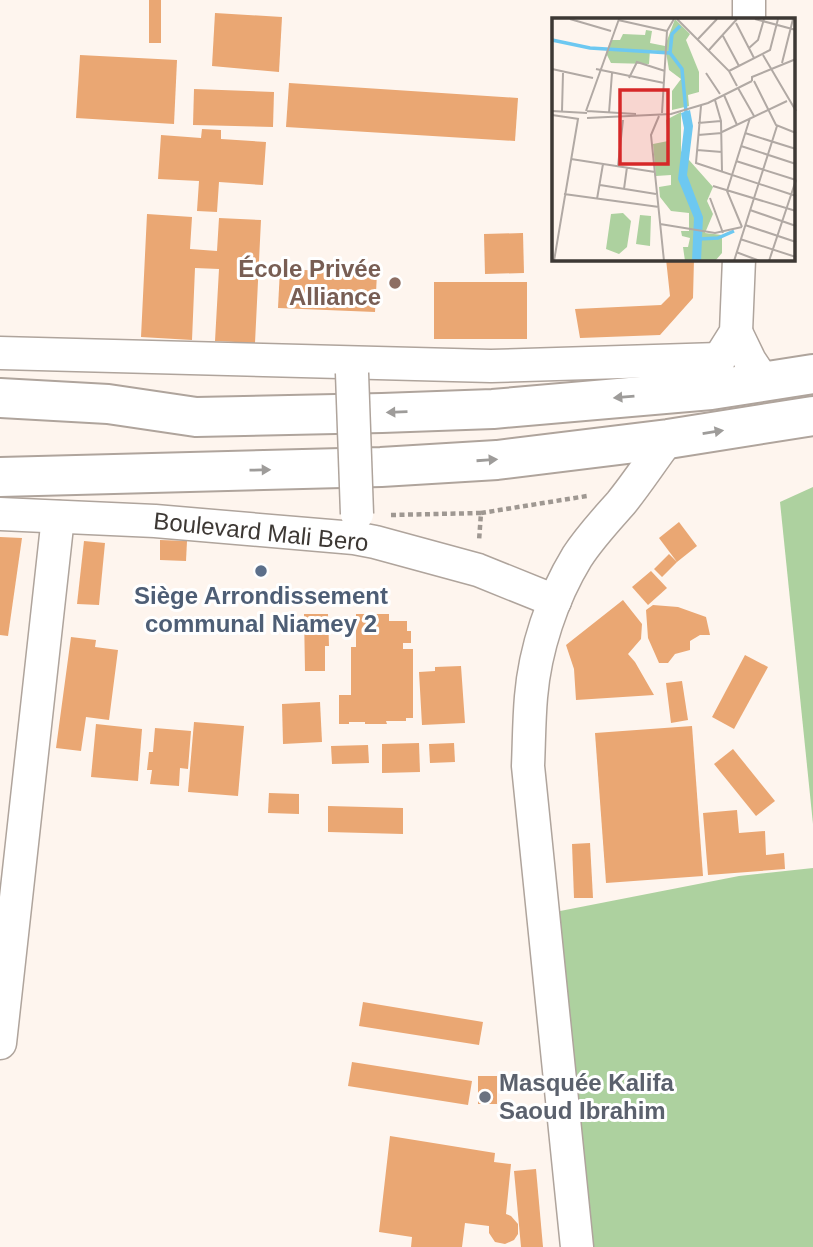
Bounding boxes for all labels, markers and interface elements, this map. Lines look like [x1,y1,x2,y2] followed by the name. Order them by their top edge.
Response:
[552,18,796,261] inset map
[238,255,381,310] place label: École Privée Alliance
[387,275,403,291] marker: École Privée Alliance
[613,392,635,403] one-way arrow
[386,406,408,418] one-way arrow
[702,426,724,437] one-way arrow
[477,455,499,466] one-way arrow
[249,464,271,475] one-way arrow
[152,507,370,556] street label: Boulevard Mali Bero
[253,563,269,579] marker: Siège Arrondissement communal Niamey 2
[134,582,388,637] place label: Siège Arrondissement communal Niamey 2
[499,1069,674,1124] place label: Masquée Kalifa Saoud Ibrahim
[477,1089,493,1105] marker: Masquée Kalifa Saoud Ibrahim

